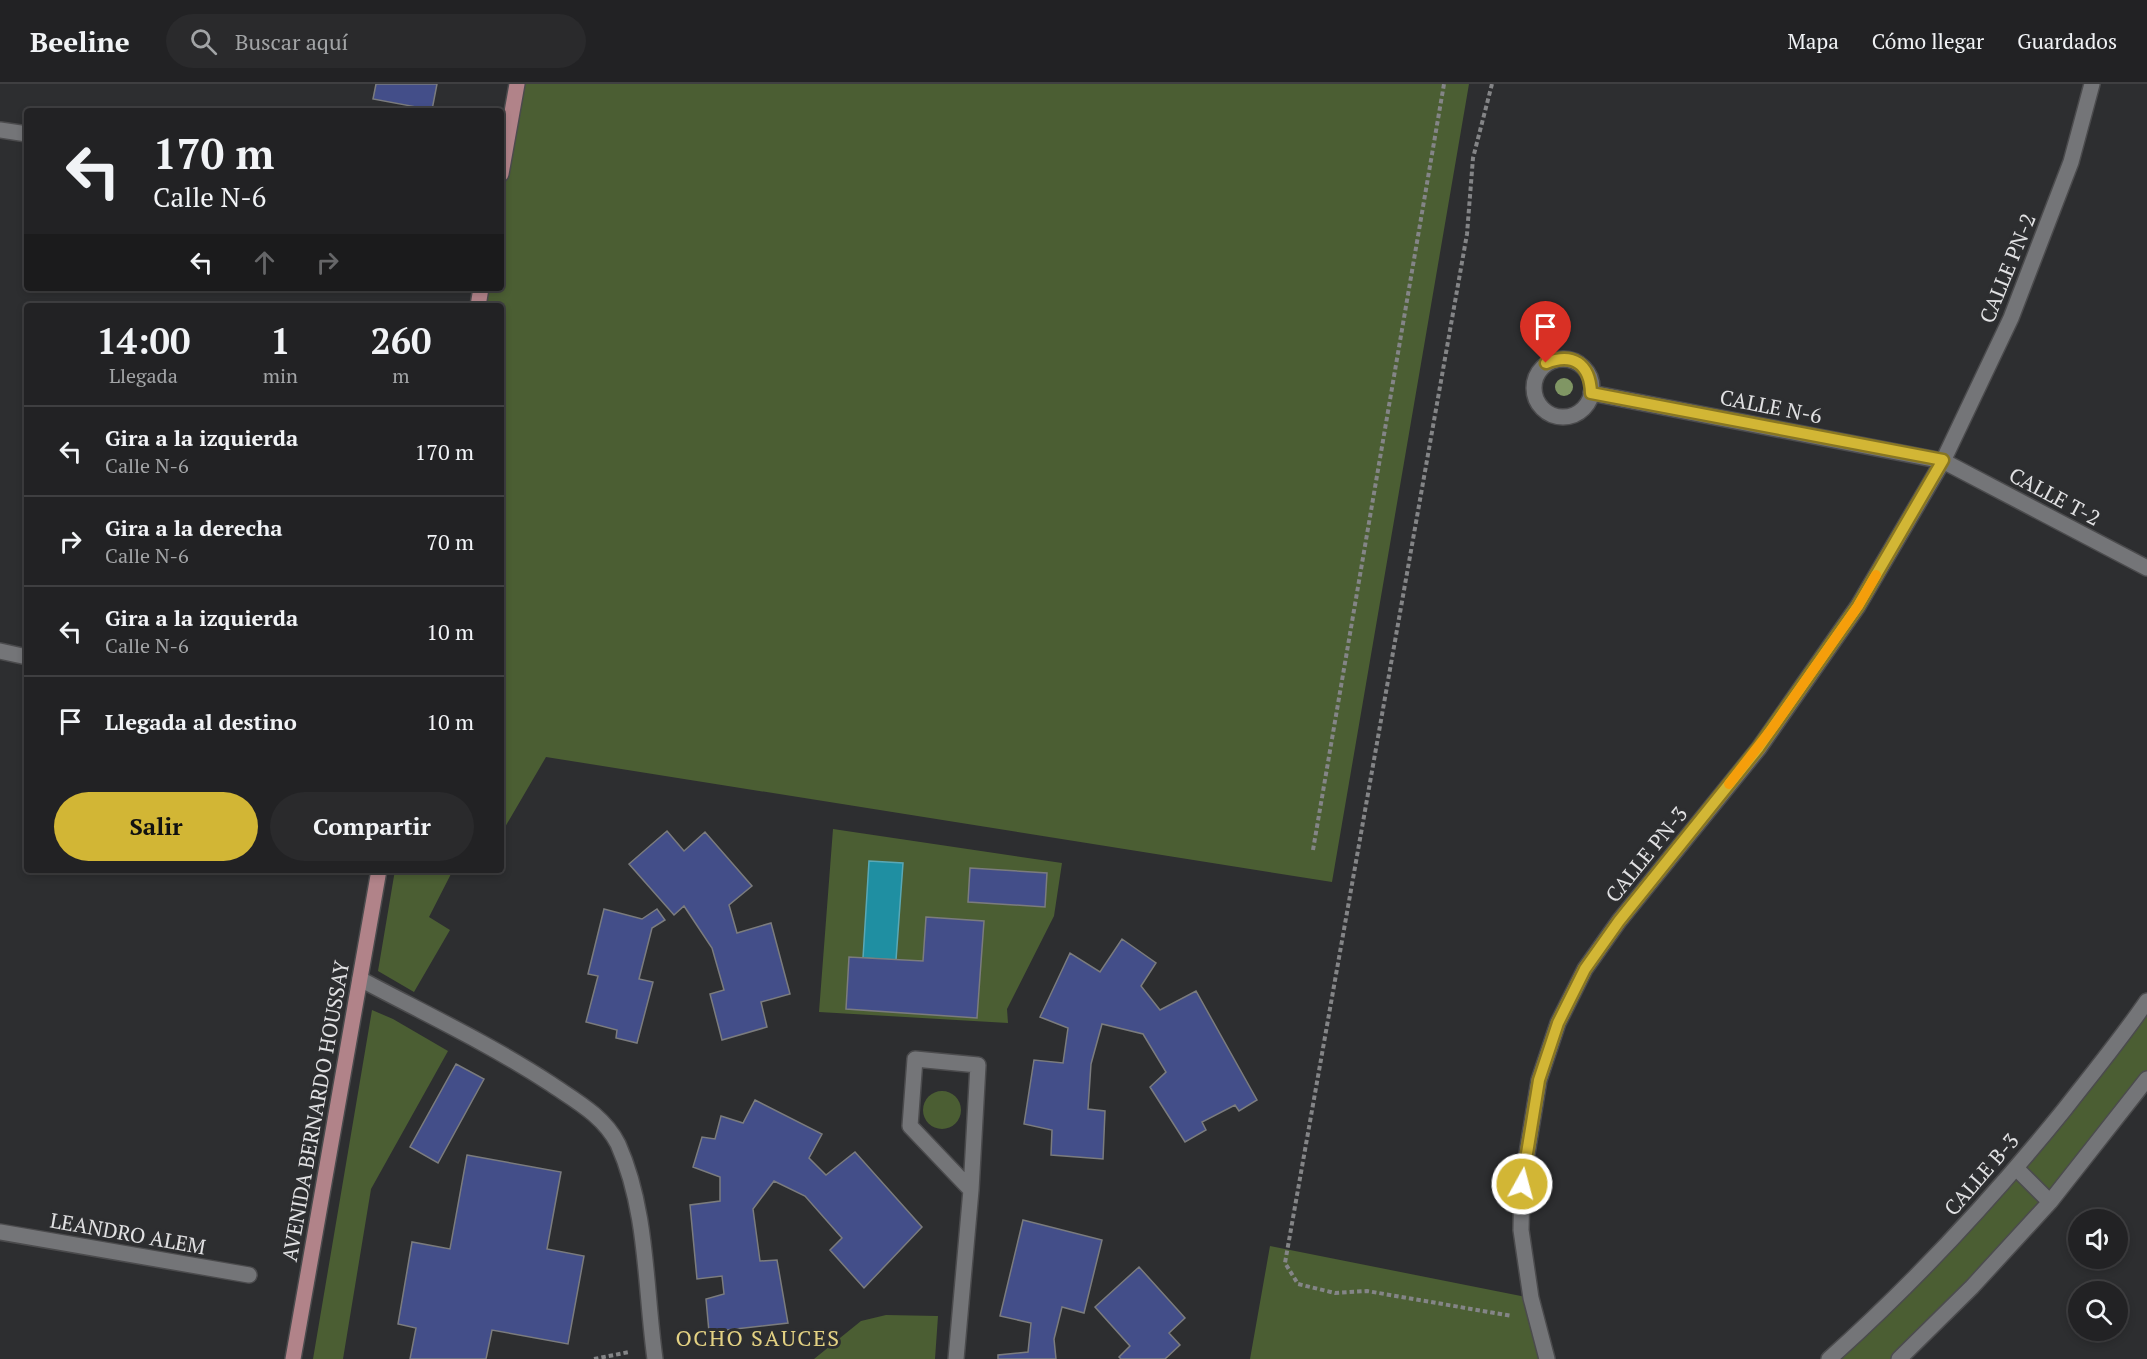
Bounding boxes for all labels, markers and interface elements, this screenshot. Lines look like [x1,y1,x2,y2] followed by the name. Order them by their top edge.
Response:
[166,14,586,68] search box
[30,23,130,60] text: Beeline
[187,25,220,58] icon: search
[235,27,348,56] text: Buscar aquí
[1787,27,1839,55] text: Mapa
[1872,27,1984,55] text: Cómo llegar
[2017,27,2117,55] text: Guardados
[153,125,274,181] text: 170 m
[54,132,132,210] icon: left
[153,179,266,215] text: Calle N-6
[1972,209,2042,327] street label: CALLE PN-2
[185,246,218,279] icon: left
[248,246,281,279] icon: ahead
[311,246,344,279] icon: right
[1520,301,1571,363] pin
[1529,310,1562,343] icon: arrive
[97,317,190,364] text: 14:00
[270,317,291,364] text: 1
[370,317,431,364] text: 260
[109,362,178,389] text: Llegada
[263,362,298,389] text: min
[392,362,410,389] text: m
[1718,382,1824,430] street label: CALLE N-6
[105,423,298,452] text: Gira a la izquierda
[54,435,87,468] icon: left
[414,437,474,466] text: 170 m
[105,452,189,479] text: Calle N-6
[2004,460,2106,532] street label: CALLE T-2
[105,513,283,542] text: Gira a la derecha
[54,525,87,558] icon: right
[426,527,474,556] text: 70 m
[105,542,189,569] text: Calle N-6
[105,603,298,632] text: Gira a la izquierda
[54,615,87,648] icon: left
[426,617,474,646] text: 10 m
[105,632,189,659] text: Calle N-6
[54,705,87,738] icon: arrive
[105,707,297,736] text: Llegada al destino
[426,707,474,736] text: 10 m
[54,792,258,861] button: Salir
[270,792,474,861] button: Compartir
[1599,800,1693,908] street label: CALLE PN-3
[275,958,355,1264] street label: AVENIDA BERNARDO HOUSSAY
[1937,1127,2025,1221] street label: CALLE B-3
[1490,1152,1554,1216] position arrow
[48,1206,208,1260] street label: LEANDRO ALEM
[2068,1209,2128,1341] map controls
[2068,1209,2128,1269] button: sound
[2068,1281,2128,1341] button: search
[676,1323,840,1352] district label: OCHO SAUCES

